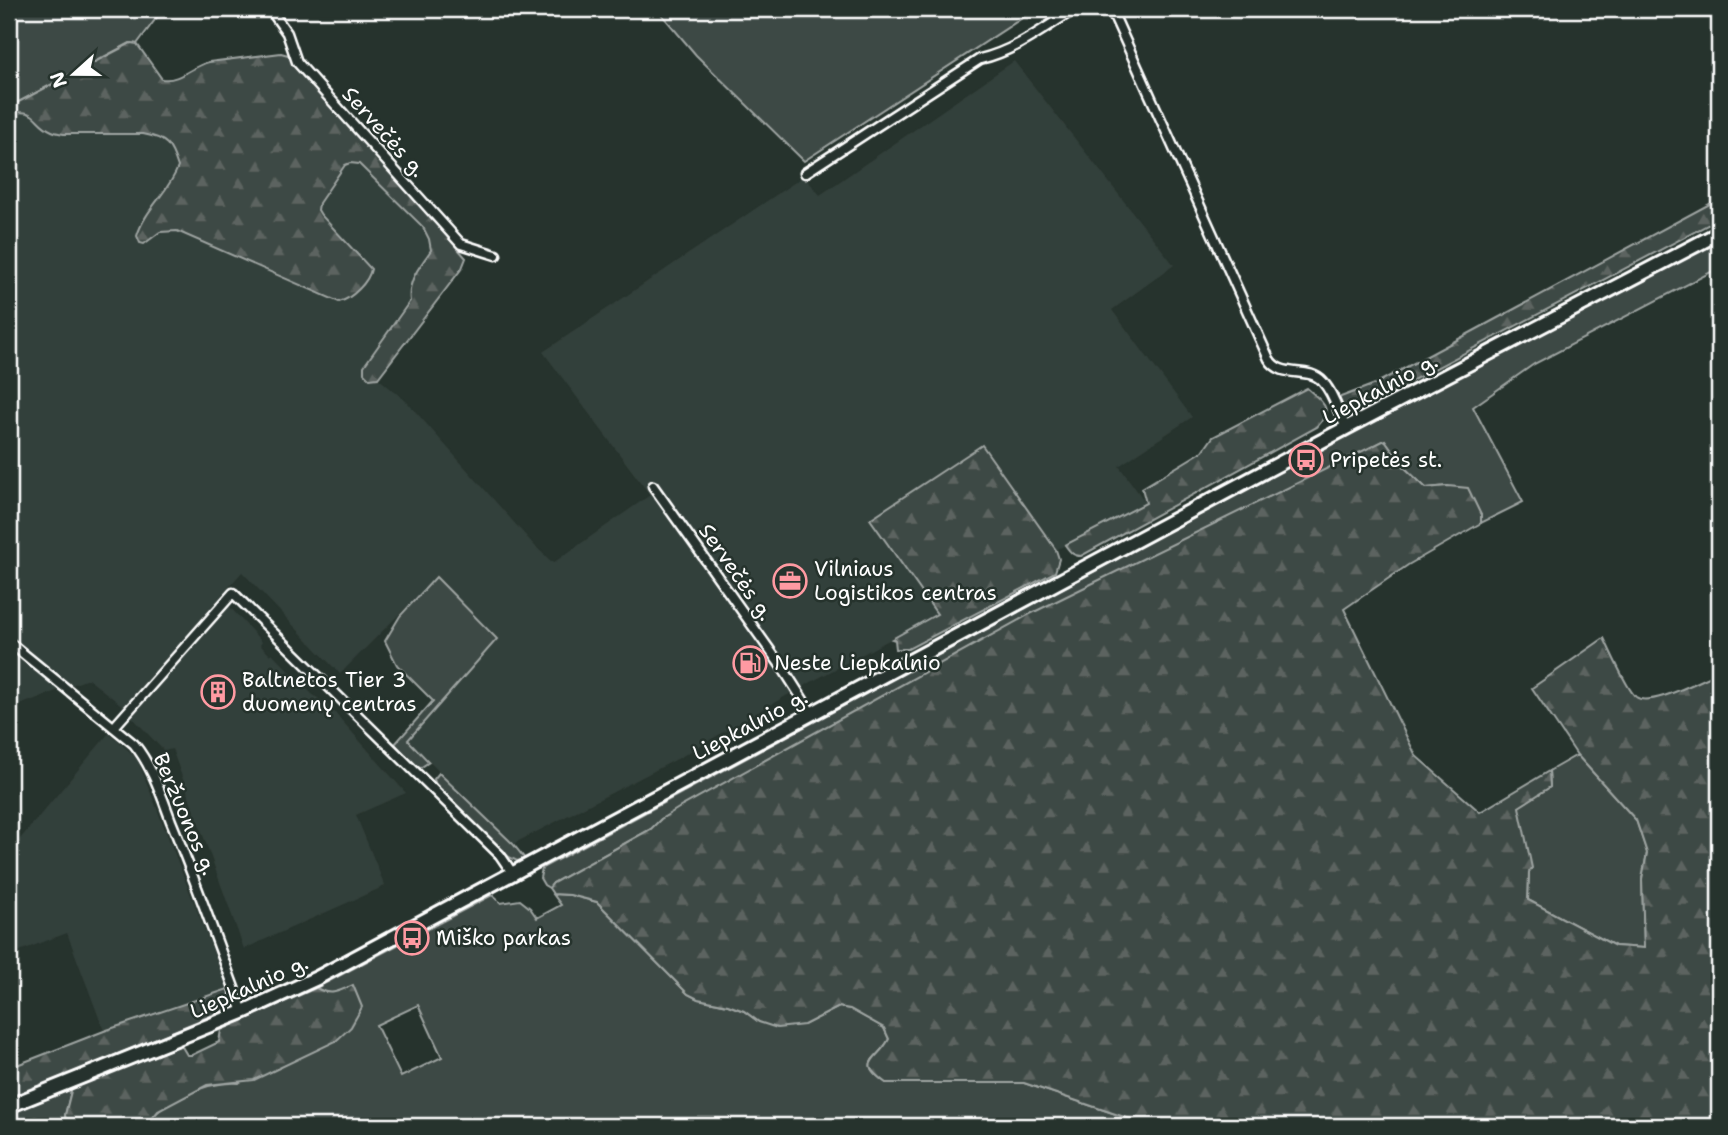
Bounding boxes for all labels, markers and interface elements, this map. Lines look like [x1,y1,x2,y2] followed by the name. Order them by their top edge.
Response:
[38,38,108,108] north arrow
[44,68,73,91] text: N
[336,81,432,183] street label: Servečės g.
[1317,347,1443,431] street label: Liepkalnio g.
[1287,441,1325,479] bus stop icon: Pripetės st.
[1330,446,1442,474] place label: Pripetės st.
[692,518,780,626] street label: Servečės g.
[814,555,997,607] place label: Vilniaus Logistikos centras
[771,562,809,600] office icon: Vilniaus Logistikos centras
[731,644,769,682] fuel station icon: Neste Liepkalnio
[774,649,941,677] place label: Neste Liepkalnio
[242,666,417,718] place label: Baltnetos Tier 3 duomenų centras
[199,673,237,711] building icon: Baltnetos Tier 3 duomenų centras
[687,683,813,767] street label: Liepkalnio g.
[147,749,223,879] street label: Beržuonos g.
[393,919,431,957] bus stop icon: Miško parkas
[436,924,571,952] place label: Miško parkas
[185,948,313,1026] street label: Liepkalnio g.

